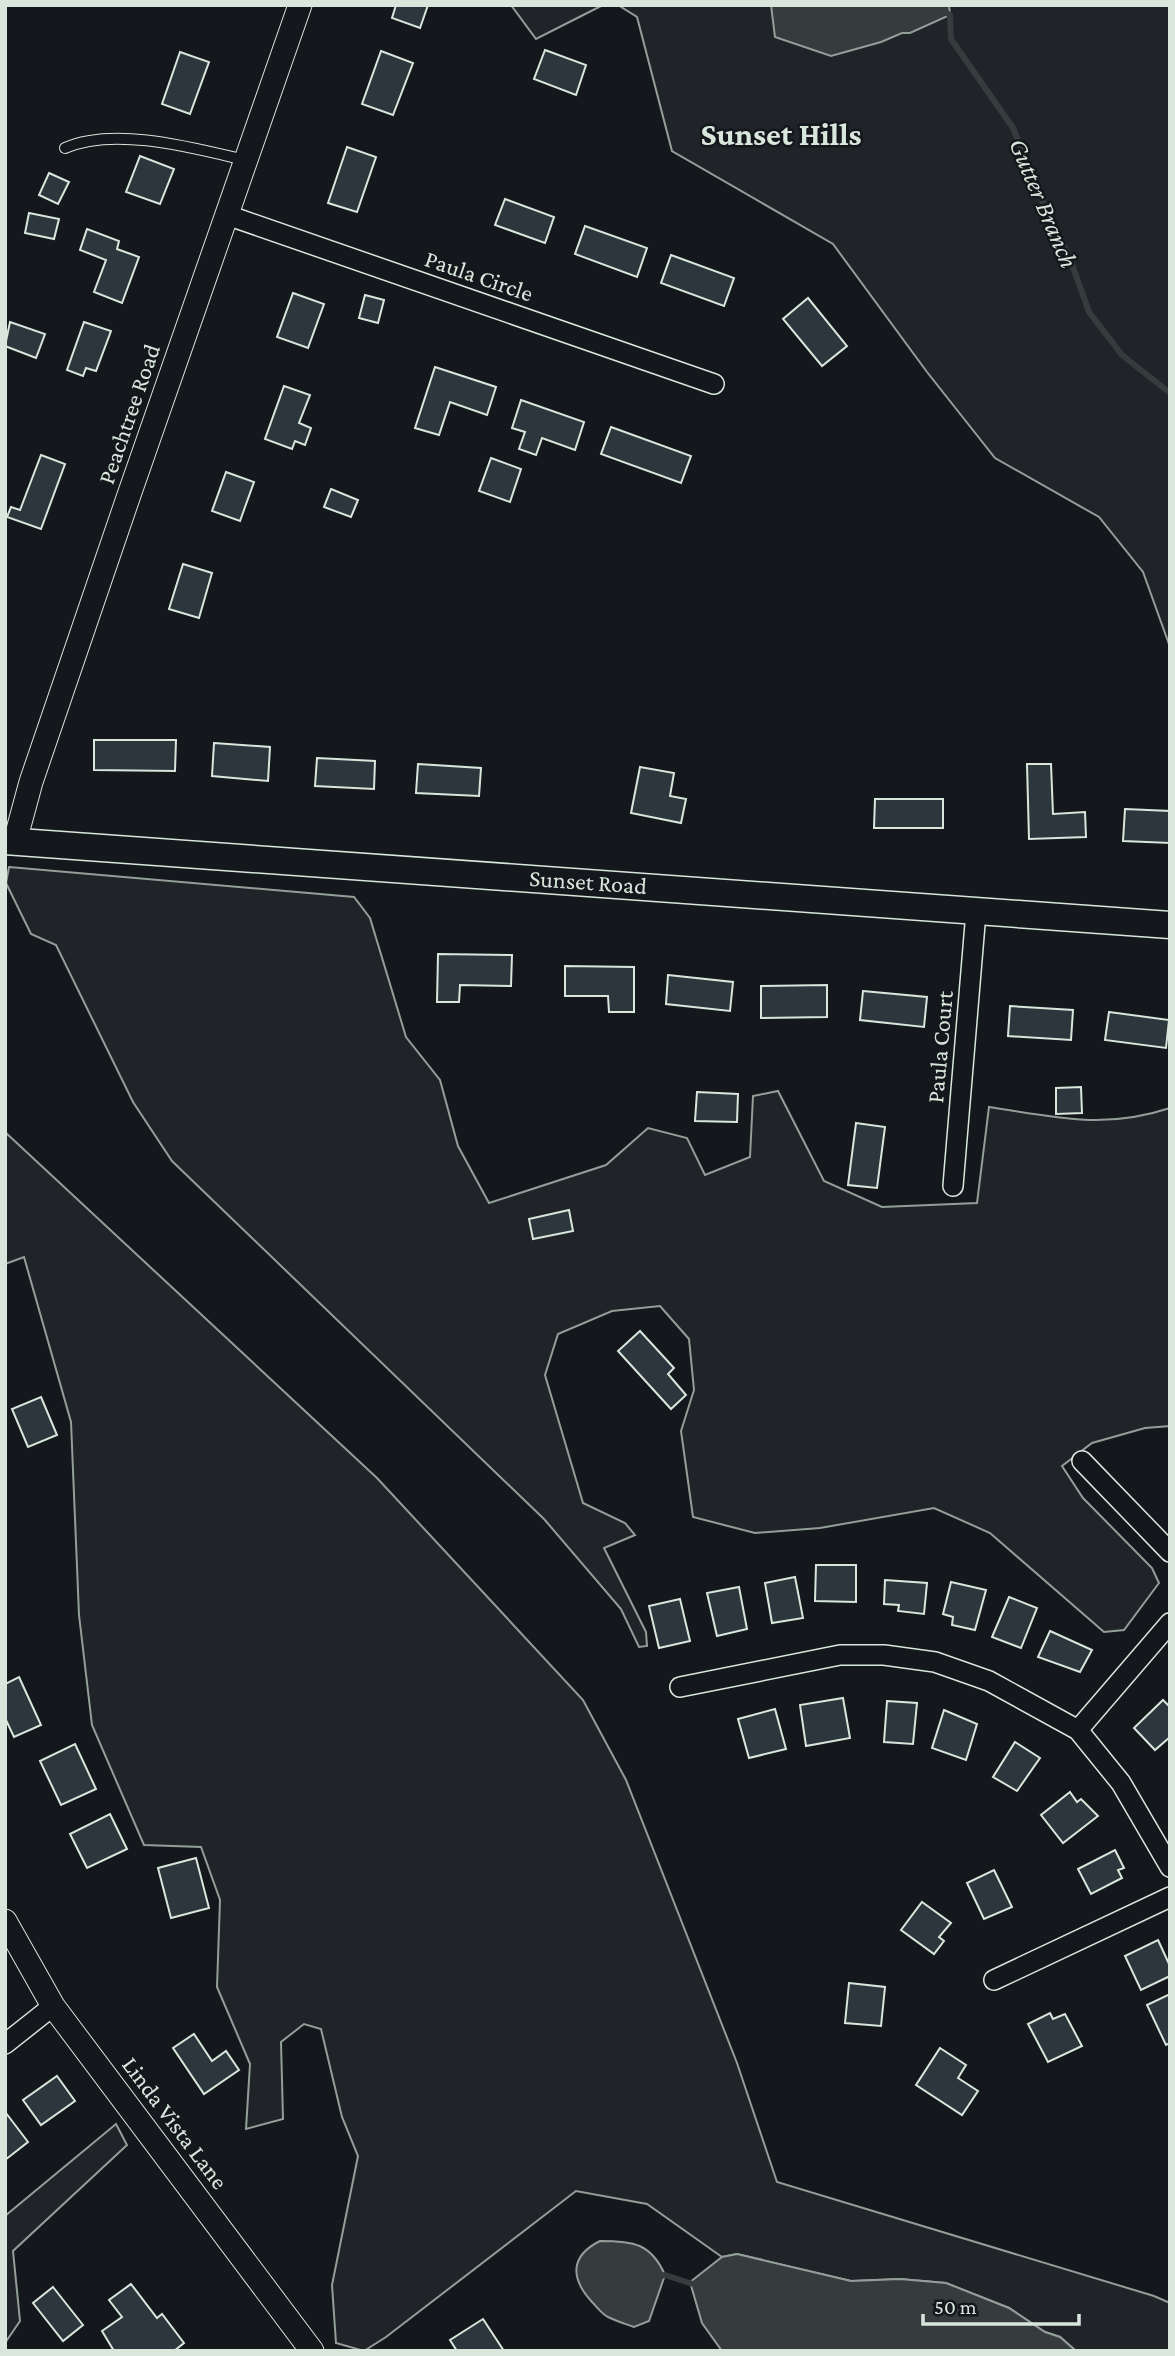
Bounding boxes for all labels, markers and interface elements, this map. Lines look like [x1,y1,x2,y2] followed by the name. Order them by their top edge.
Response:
[701,116,862,152] district label: Sunset Hills
[1003,134,1084,272] water label: Gutter Branch
[422,244,537,307] street label: Paula Circle
[92,340,165,487] street label: Peachtree Road
[528,864,648,899] street label: Sunset Road
[921,989,958,1104] street label: Paula Court
[117,2051,234,2194] street label: Linda Vista Lane
[923,2282,1079,2326] scale bar
[934,2295,977,2319] text: 50 m

